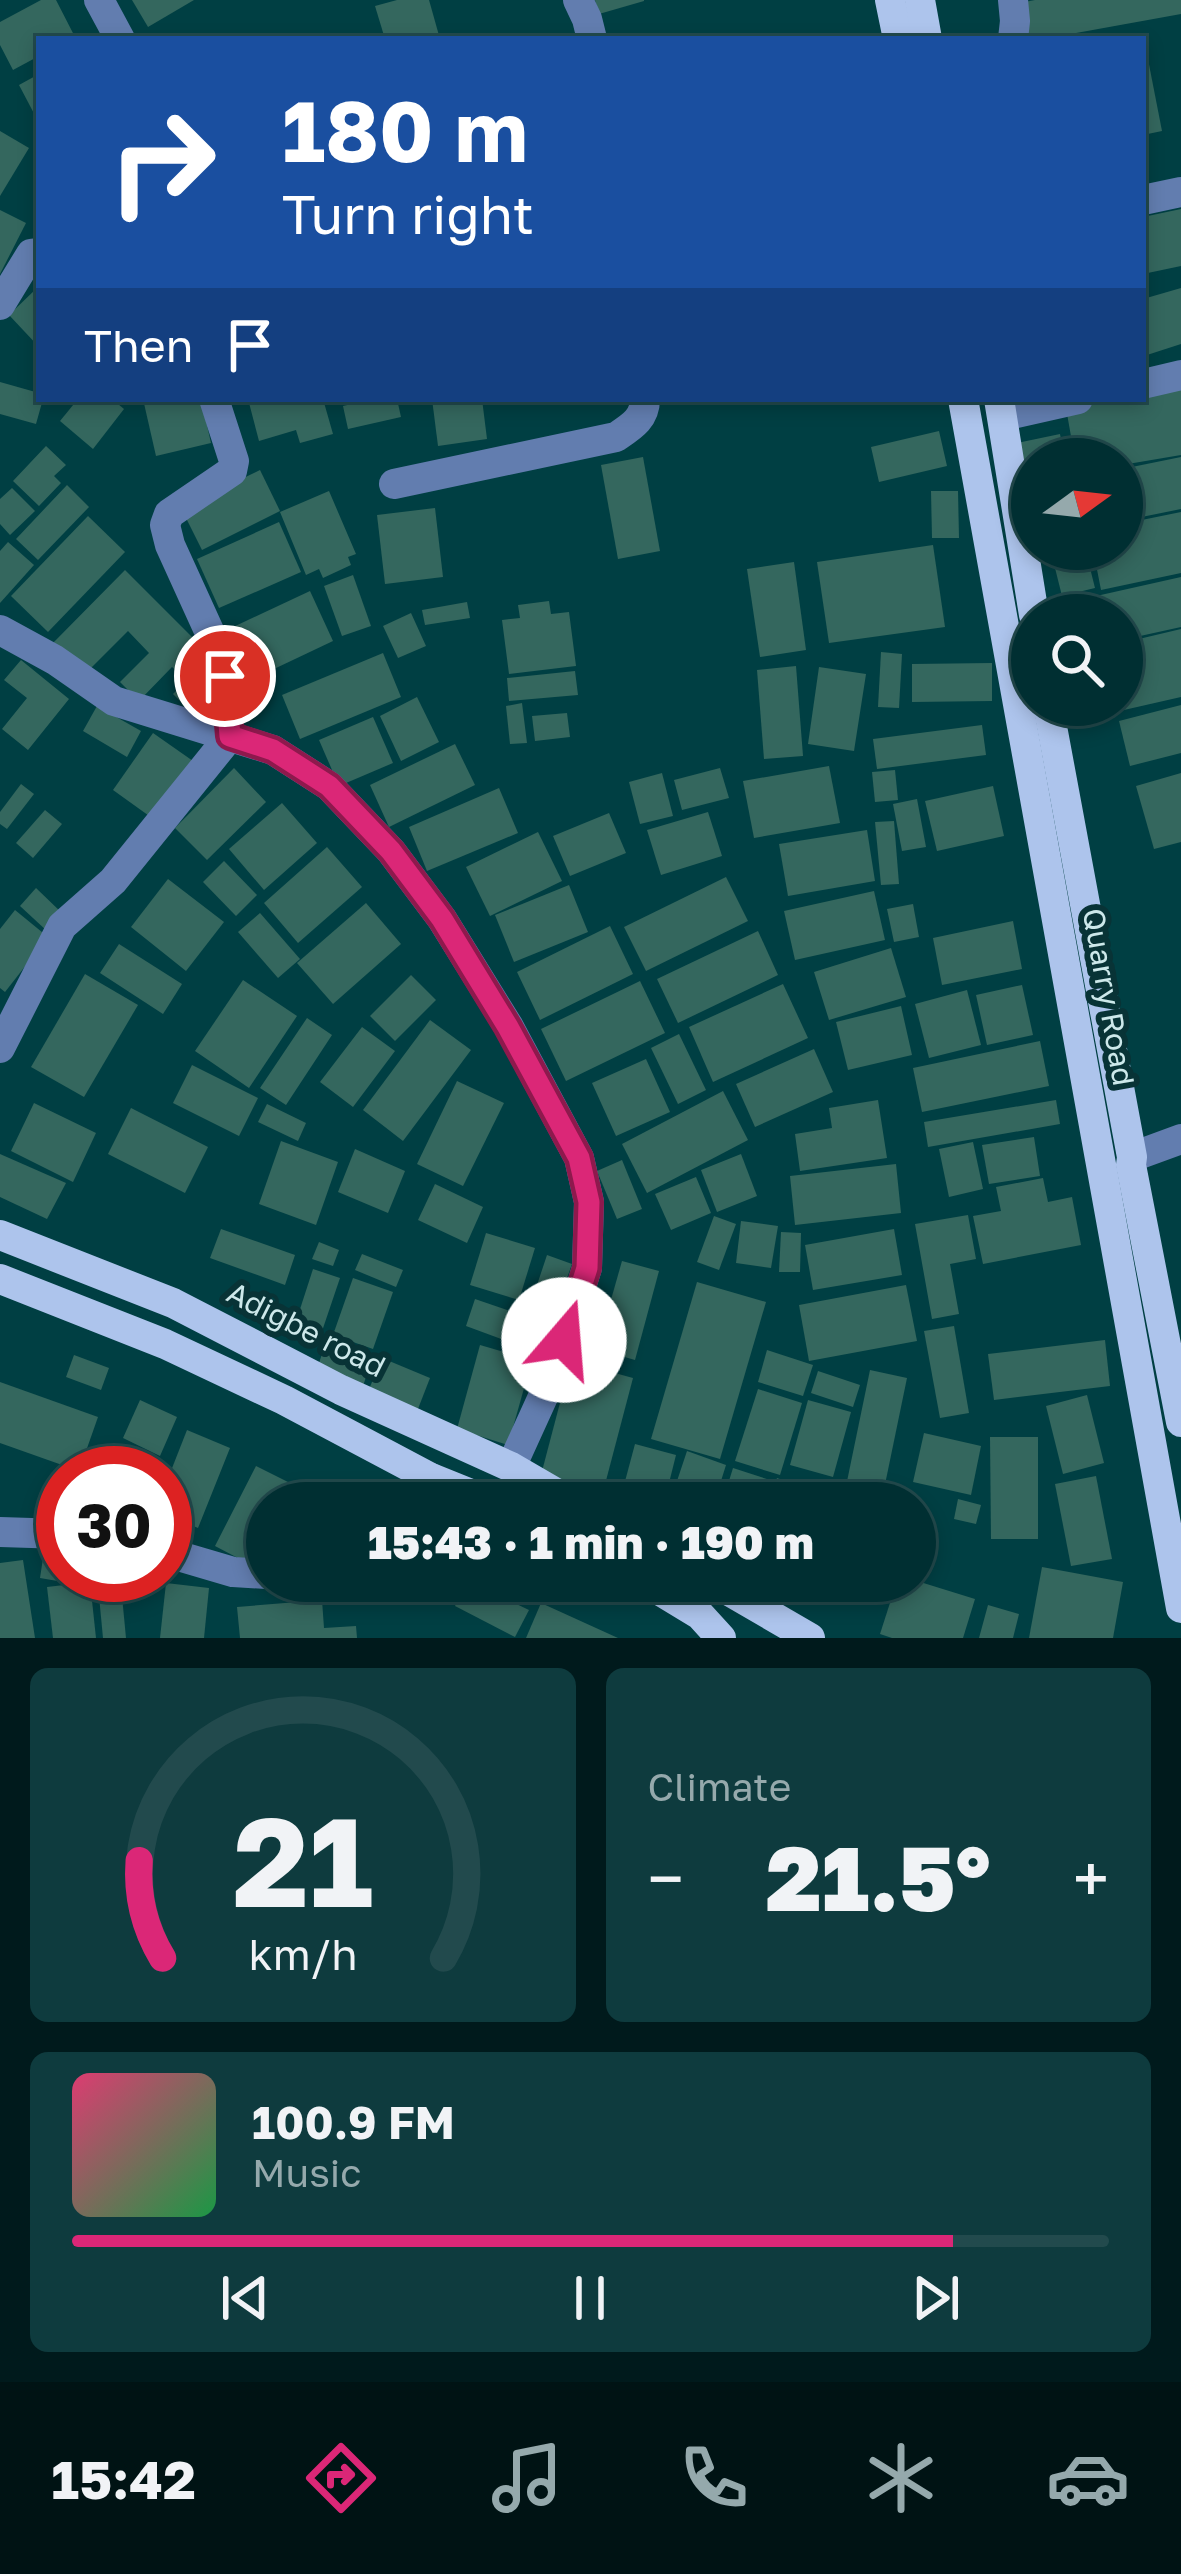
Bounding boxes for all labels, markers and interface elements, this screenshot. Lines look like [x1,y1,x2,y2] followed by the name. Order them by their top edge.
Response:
[282,80,528,180] text: 180 m
[84,84,240,240] icon: right
[282,181,534,246] text: Turn right
[217,312,283,378] icon: arrive
[84,318,193,372] text: Then
[1011,438,1143,570] north arrow
[1011,438,1143,726] map controls
[1011,594,1143,726] button: search
[174,625,276,727] pin
[192,643,258,709] icon: arrive
[1076,905,1142,1088] street label: Quarry Road
[221,1274,392,1384] street label: Adigbe road
[501,1277,627,1403] position arrow
[36,1446,192,1602] speed limit sign: 30
[368,1515,814,1569] text: 15:43 · 1 min · 190 m
[648,1763,791,1810] text: Climate
[233,1785,373,1934] text: 21
[766,1823,991,1931] text: 21.5°
[648,1838,684,1918] text: −
[1073,1838,1109,1918] text: +
[248,1928,357,1979] text: km/h
[252,2095,455,2149] text: 100.9 FM
[252,2149,362,2196] text: Music
[212,2265,278,2331] icon: previous
[557,2265,623,2331] icon: pause
[903,2265,969,2331] icon: next
[299,2436,383,2520] icon: directions
[485,2436,569,2520] icon: music
[672,2436,756,2520] icon: phone
[859,2436,943,2520] icon: climate
[1046,2436,1130,2520] icon: car
[51,2446,196,2511] text: 15:42

